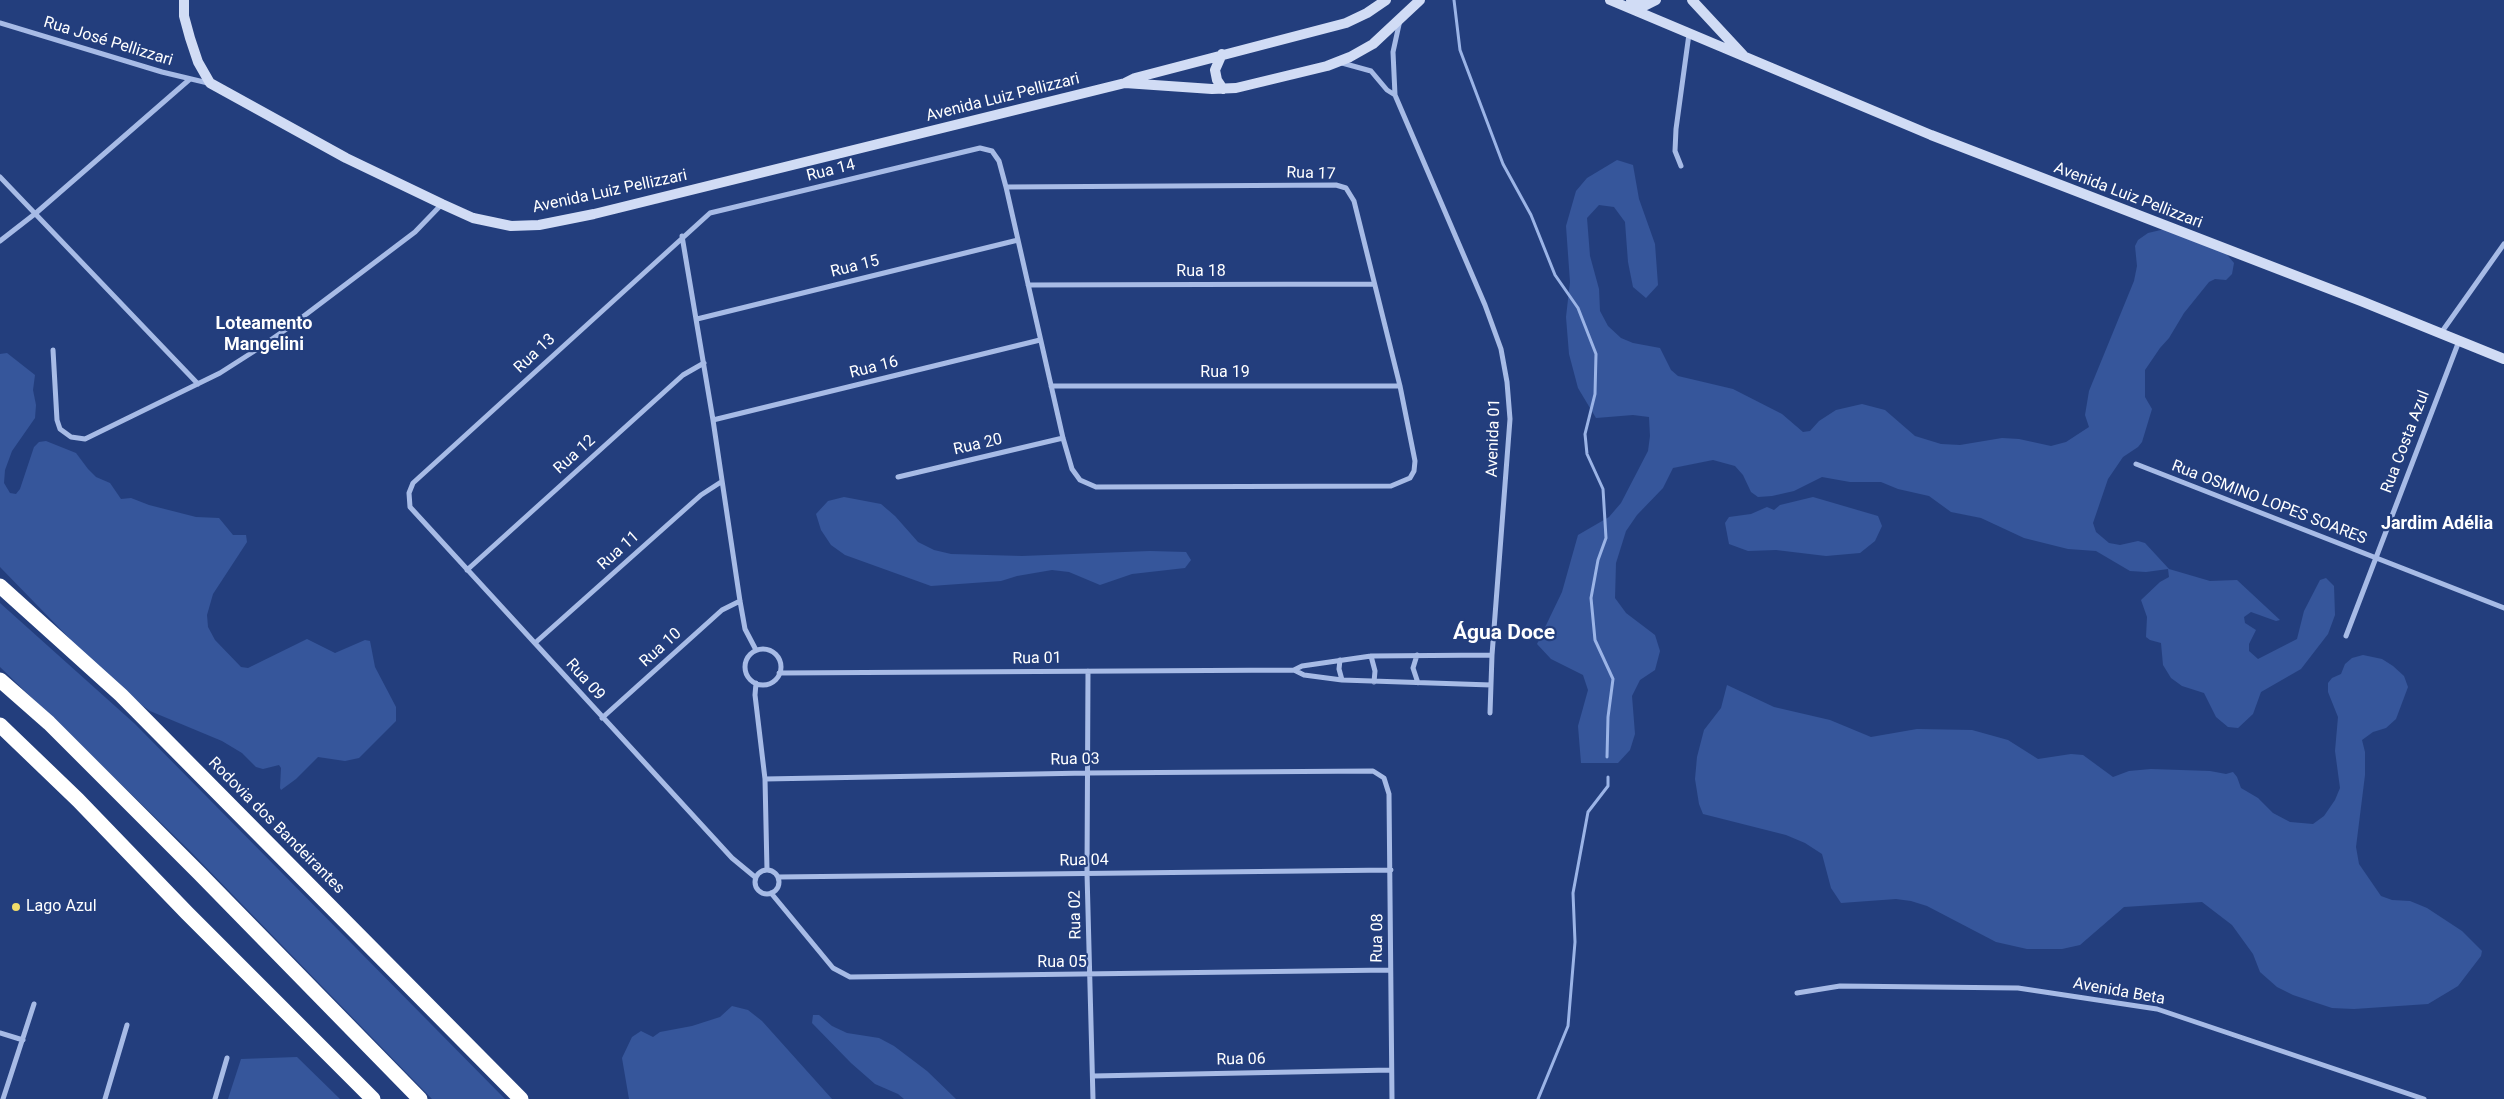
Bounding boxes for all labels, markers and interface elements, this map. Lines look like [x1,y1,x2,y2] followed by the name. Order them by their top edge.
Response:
[41,13,175,71] street label: Rua José Pellizzari
[924,70,1082,126] street label: Avenida Luiz Pellizzari
[805,156,857,186] street label: Rua 14
[2051,159,2205,233] street label: Avenida Luiz Pellizzari
[1286,164,1336,184] street label: Rua 17
[531,166,689,218] street label: Avenida Luiz Pellizzari
[829,252,881,282] street label: Rua 15
[1176,262,1226,282] street label: Rua 18
[216,313,312,356] district label: Loteamento Mangelini
[510,330,560,378] street label: Rua 13
[848,353,900,383] street label: Rua 16
[1200,363,1250,383] street label: Rua 19
[2378,388,2434,496] street label: Rua Costa Azul
[1483,398,1505,478] street label: Avenida 01
[952,430,1004,460] street label: Rua 20
[550,431,600,479] street label: Rua 12
[2169,457,2369,549] street label: Rua OSMINO LOPES SOARES
[2381,513,2493,535] district label: Jardim Adélia
[594,527,644,575] street label: Rua 11
[1453,621,1555,647] district label: Água Doce
[636,624,686,672] street label: Rua 10
[1012,649,1062,669] street label: Rua 01
[561,655,609,705] street label: Rua 09
[1050,750,1100,770] street label: Rua 03
[204,754,348,898] street label: Rodovia dos Bandeirantes
[1059,851,1109,871] street label: Rua 04
[1066,890,1086,940] street label: Rua 02
[26,897,97,917] place label: Lago Azul
[10,901,22,913] marker: Lago Azul
[1368,913,1388,963] street label: Rua 08
[1037,953,1087,973] street label: Rua 05
[2072,974,2166,1010] street label: Avenida Beta
[1216,1050,1266,1070] street label: Rua 06

